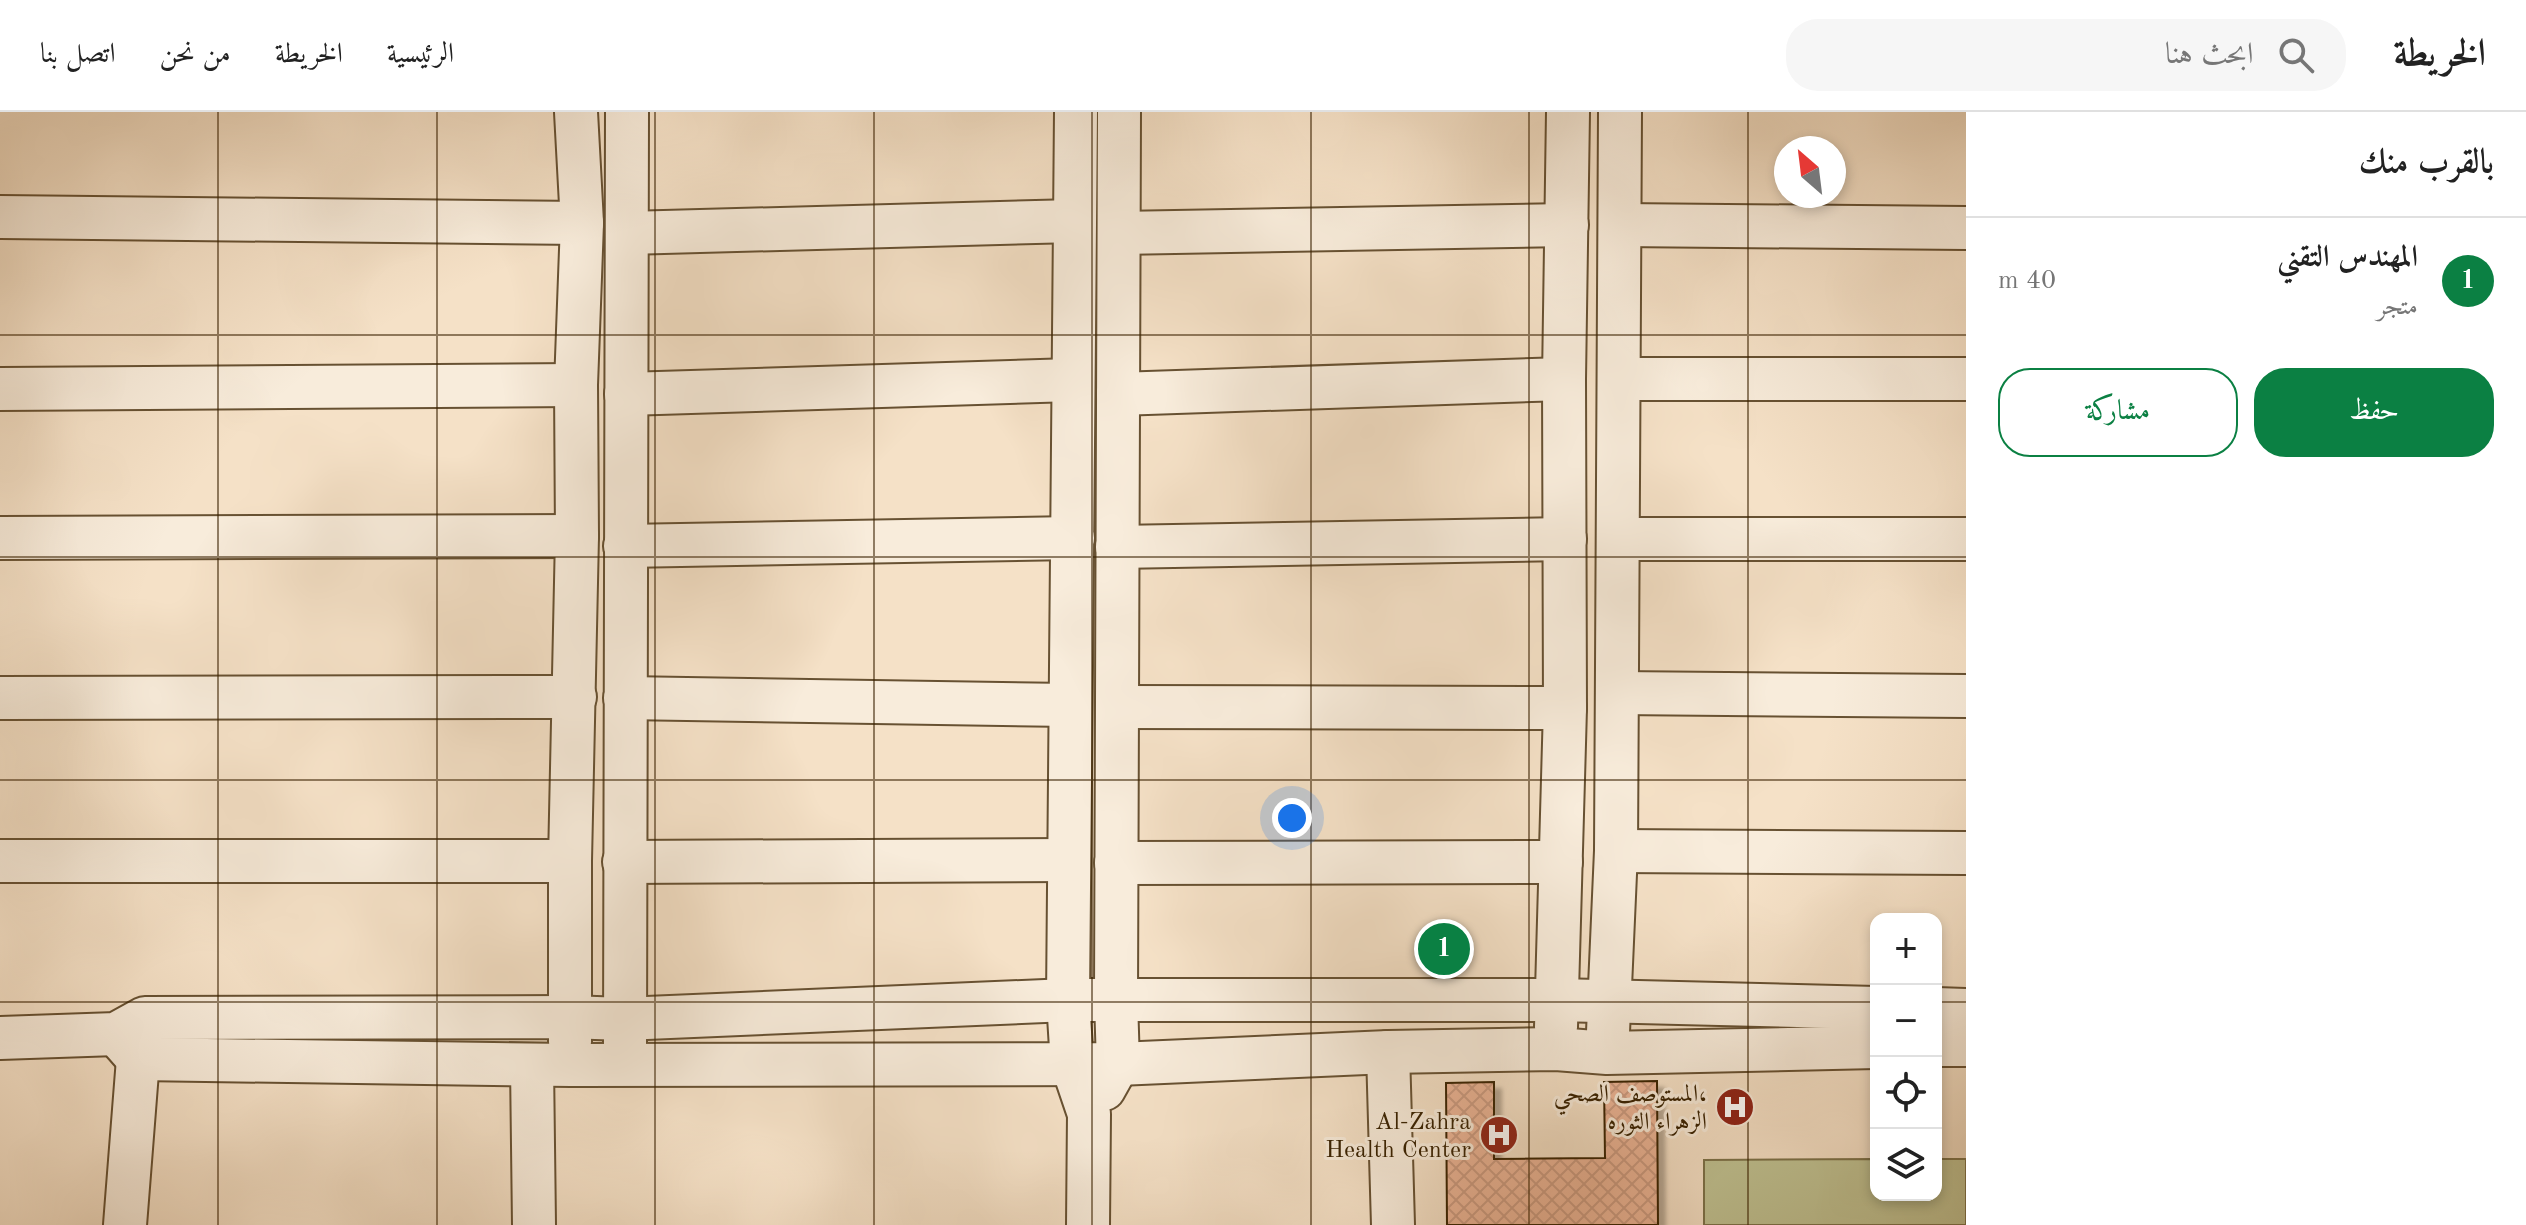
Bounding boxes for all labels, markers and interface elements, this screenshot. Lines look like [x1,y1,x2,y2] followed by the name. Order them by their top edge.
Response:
[1786,19,2346,91] search box
[2274,33,2318,77] icon: search
[2394,36,2486,74] text: الخريطة
[2165,40,2254,70] text: ابحث هنا
[40,41,116,69] text: اتصل بنا
[160,41,231,69] text: من نحن
[275,41,343,69] text: الخريطة
[387,41,454,69] text: الرئيسية
[1774,136,1846,208] north arrow
[2359,146,2494,180] text: بالقرب منك
[2277,243,2418,273] text: المهندس التقني
[1998,268,2056,294] text: 40 m
[2460,268,2476,294] text: 1
[2377,294,2418,320] text: متجر
[1998,368,2238,457] button: مشاركة
[2254,368,2494,457] button: حفظ
[1272,798,1312,838] your location
[1870,913,1942,1201] map controls
[1870,913,1942,985] button: +
[1418,919,1470,979] pin: 1
[1870,985,1942,1057] button: −
[1870,1057,1942,1129] button: locate
[1554,1083,1707,1136] place label: المستوصف الصحي، الزهراء الثوره
[1714,1086,1756,1128] hospital icon: المستوصف الصحي، الزهراء الثوره
[1325,1111,1471,1163] place label: Al-Zahra Health Center
[1478,1114,1520,1156] hospital icon: Al-Zahra Health Center
[1870,1129,1942,1201] button: layers

